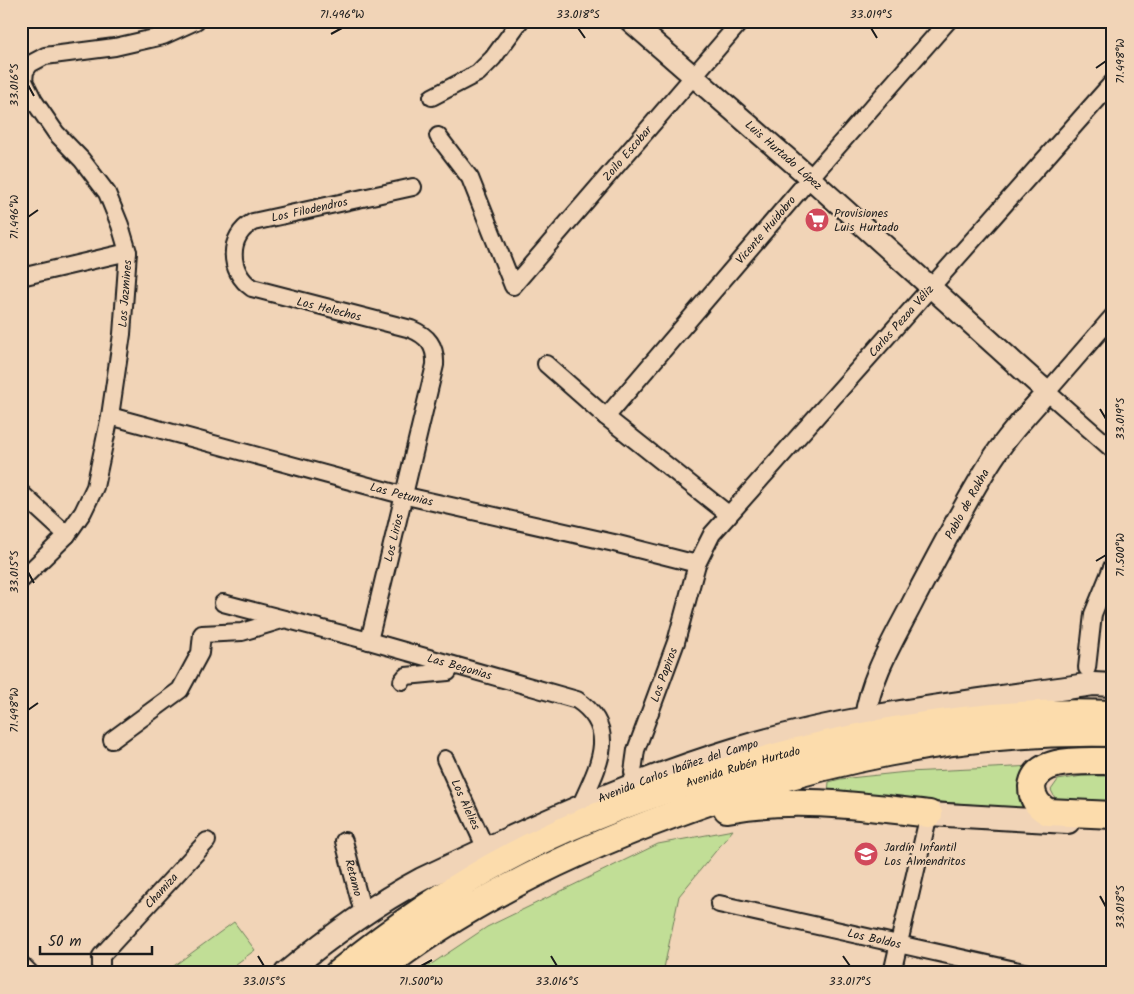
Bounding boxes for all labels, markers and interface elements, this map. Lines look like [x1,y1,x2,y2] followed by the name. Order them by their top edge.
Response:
[320,5,364,24] text: 71.496°W
[556,5,601,24] text: 33.018°S
[850,5,893,24] text: 33.019°S
[1111,38,1130,84] text: 71.498°W
[5,63,24,107] text: 33.016°S
[740,116,826,195] street label: Luis Hurtado López
[598,121,657,186] street label: Zoilo Escobar
[731,192,801,269] street label: Vicente Huidobro
[270,193,350,228] street label: Los Filodendros
[5,195,24,239] text: 71.496°W
[834,204,899,237] place label: Provisiones Luis Hurtado
[804,207,830,233] supermarket icon: Provisiones Luis Hurtado
[114,259,137,328] street label: Los Jazmines
[864,281,939,362] street label: Carlos Pezoa Véliz
[295,292,363,327] street label: Los Helechos
[1111,397,1130,440] text: 33.019°S
[940,465,995,543] street label: Pablo de Rokha
[368,478,435,512] street label: Las Petunias
[379,512,409,564] street label: Los Lirios
[1111,533,1130,577] text: 71.500°W
[5,550,24,594] text: 33.015°S
[645,645,683,705] street label: Los Papiros
[425,649,494,685] street label: Las Begonias
[5,687,24,733] text: 71.498°W
[595,734,761,808] street label: Avenida Carlos Ibáñez del Campo
[683,741,802,793] street label: Avenida Rubén Hurtado
[445,776,485,833] street label: Los Alelies
[884,838,966,871] place label: Jardín Infantil Los Almendritos
[853,841,879,867] school or university icon: Jardín Infantil Los Almendritos
[339,857,367,899] street label: Retamo
[140,869,183,913] street label: Chamiza
[1111,884,1130,929] text: 33.018°S
[40,924,152,956] scale bar
[845,924,903,954] street label: Los Boldos
[48,930,82,954] text: 50 m
[242,972,286,991] text: 33.015°S
[399,972,443,991] text: 71.500°W
[535,972,579,991] text: 33.016°S
[829,972,872,991] text: 33.017°S

